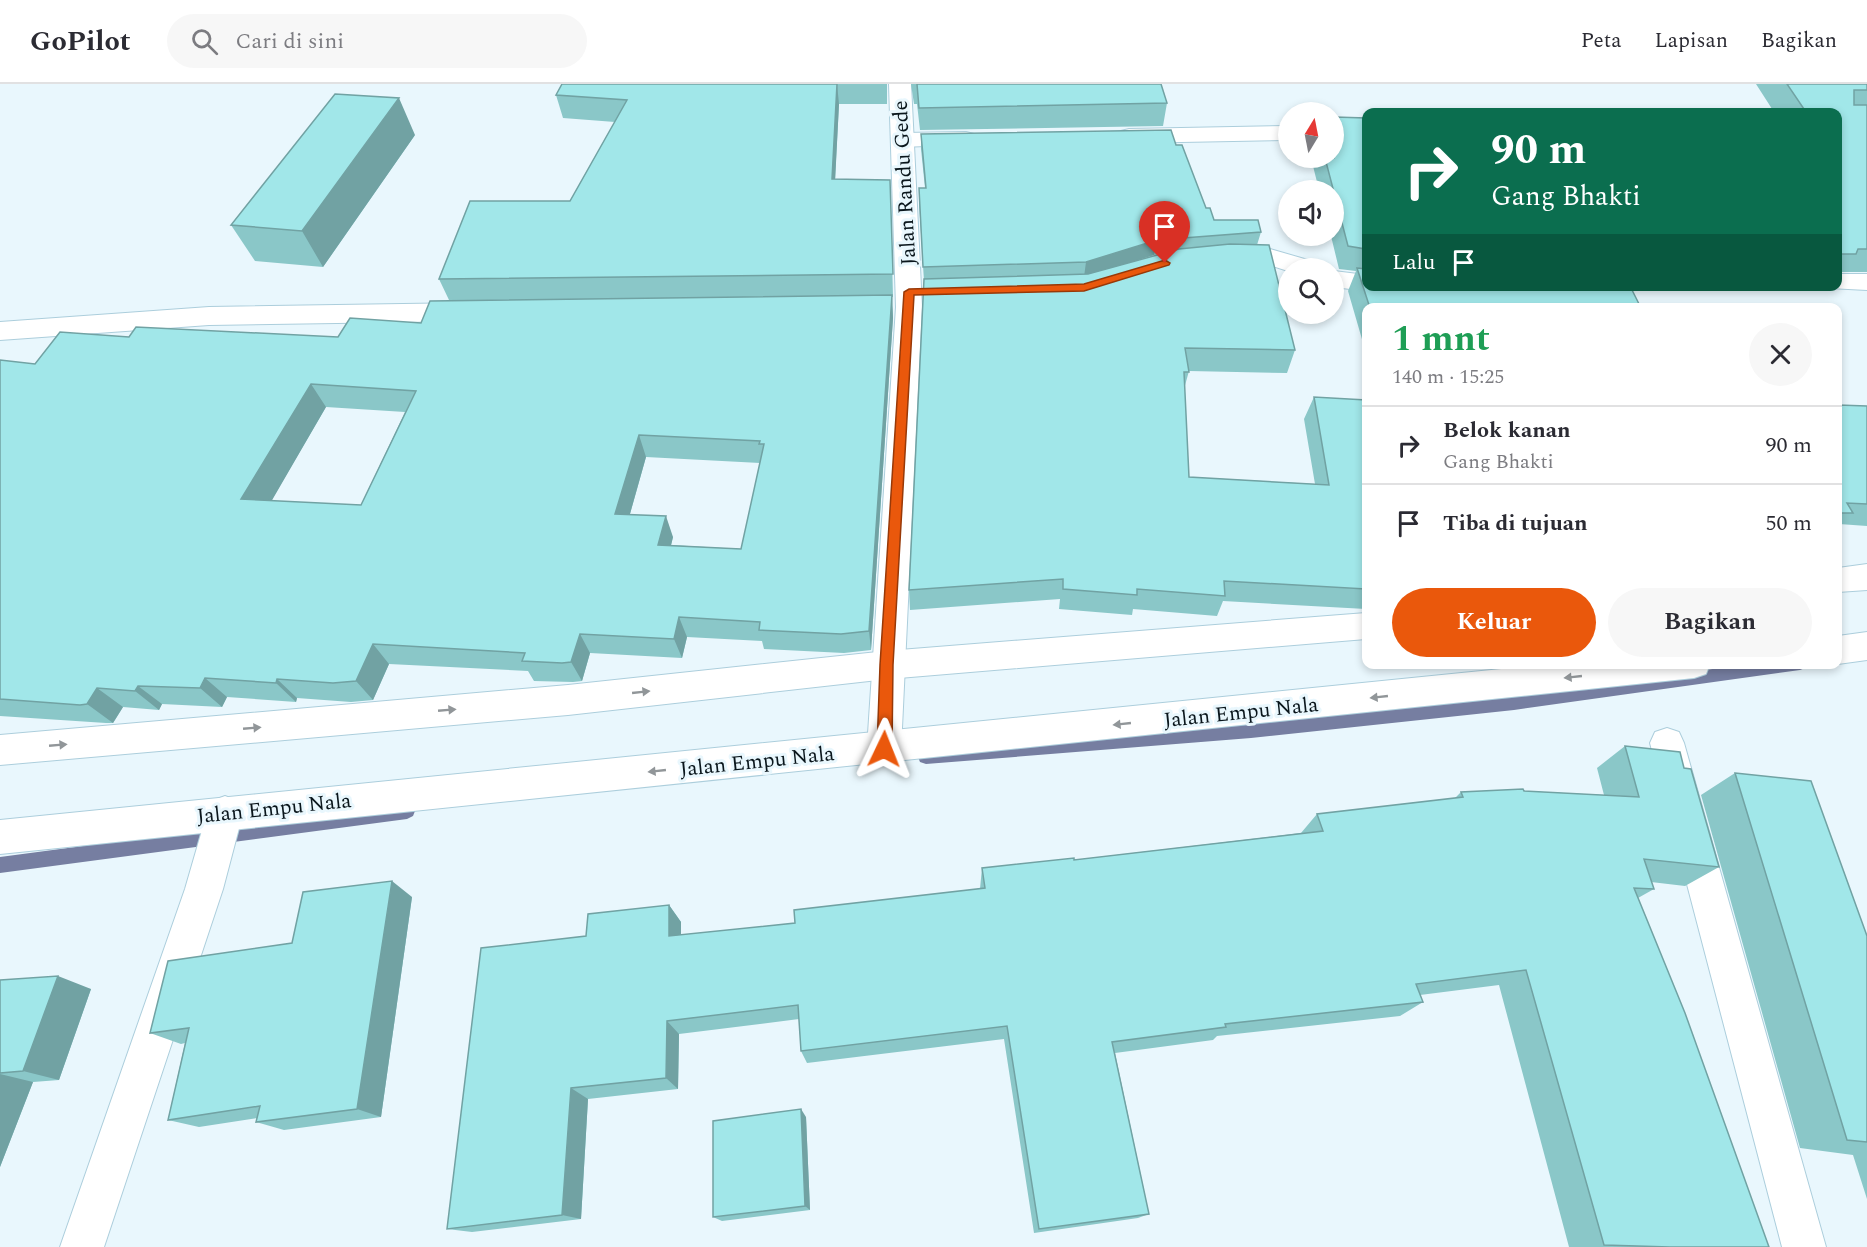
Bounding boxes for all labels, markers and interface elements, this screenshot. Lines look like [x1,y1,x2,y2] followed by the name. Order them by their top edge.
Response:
[167,14,587,68] search box
[30,20,131,63] text: GoPilot
[188,25,221,58] icon: search
[236,25,344,58] text: Cari di sini
[1581,25,1621,57] text: Peta
[1654,25,1728,57] text: Lapisan
[1761,25,1837,57] text: Bagikan
[885,100,925,266] street label: Jalan Randu Gede
[1278,102,1344,168] north arrow
[1278,102,1344,324] map controls
[1491,119,1586,182] text: 90 m
[1392,132,1470,210] icon: right
[1491,176,1641,218] text: Gang Bhakti
[1278,180,1344,246] button: sound
[1139,201,1190,263] pin
[1148,210,1181,243] icon: arrive
[1392,246,1435,279] text: Lalu
[1447,246,1480,279] icon: arrive
[1278,258,1344,324] button: search
[1392,312,1490,367] text: 1 mnt
[1749,323,1812,386] button: close
[1392,362,1504,392] text: 140 m · 15:25
[1443,414,1571,447] text: Belok kanan
[1392,429,1425,462] icon: right
[1766,429,1812,462] text: 90 m
[1443,447,1554,477] text: Gang Bhakti
[1392,507,1425,540] icon: arrive
[1443,507,1588,540] text: Tiba di tujuan
[1766,507,1812,540] text: 50 m
[1392,588,1596,657] button: Keluar
[1608,588,1812,657] button: Bagikan
[1563,672,1582,682] one-way arrow
[631,687,650,697] one-way arrow
[1162,689,1321,737] street label: Jalan Empu Nala
[1370,692,1389,702] one-way arrow
[437,706,456,715] one-way arrow
[852,717,916,781] position arrow
[1113,719,1132,729] one-way arrow
[243,723,262,733] one-way arrow
[678,738,837,786] street label: Jalan Empu Nala
[49,740,68,750] one-way arrow
[647,766,666,776] one-way arrow
[195,785,354,833] street label: Jalan Empu Nala

